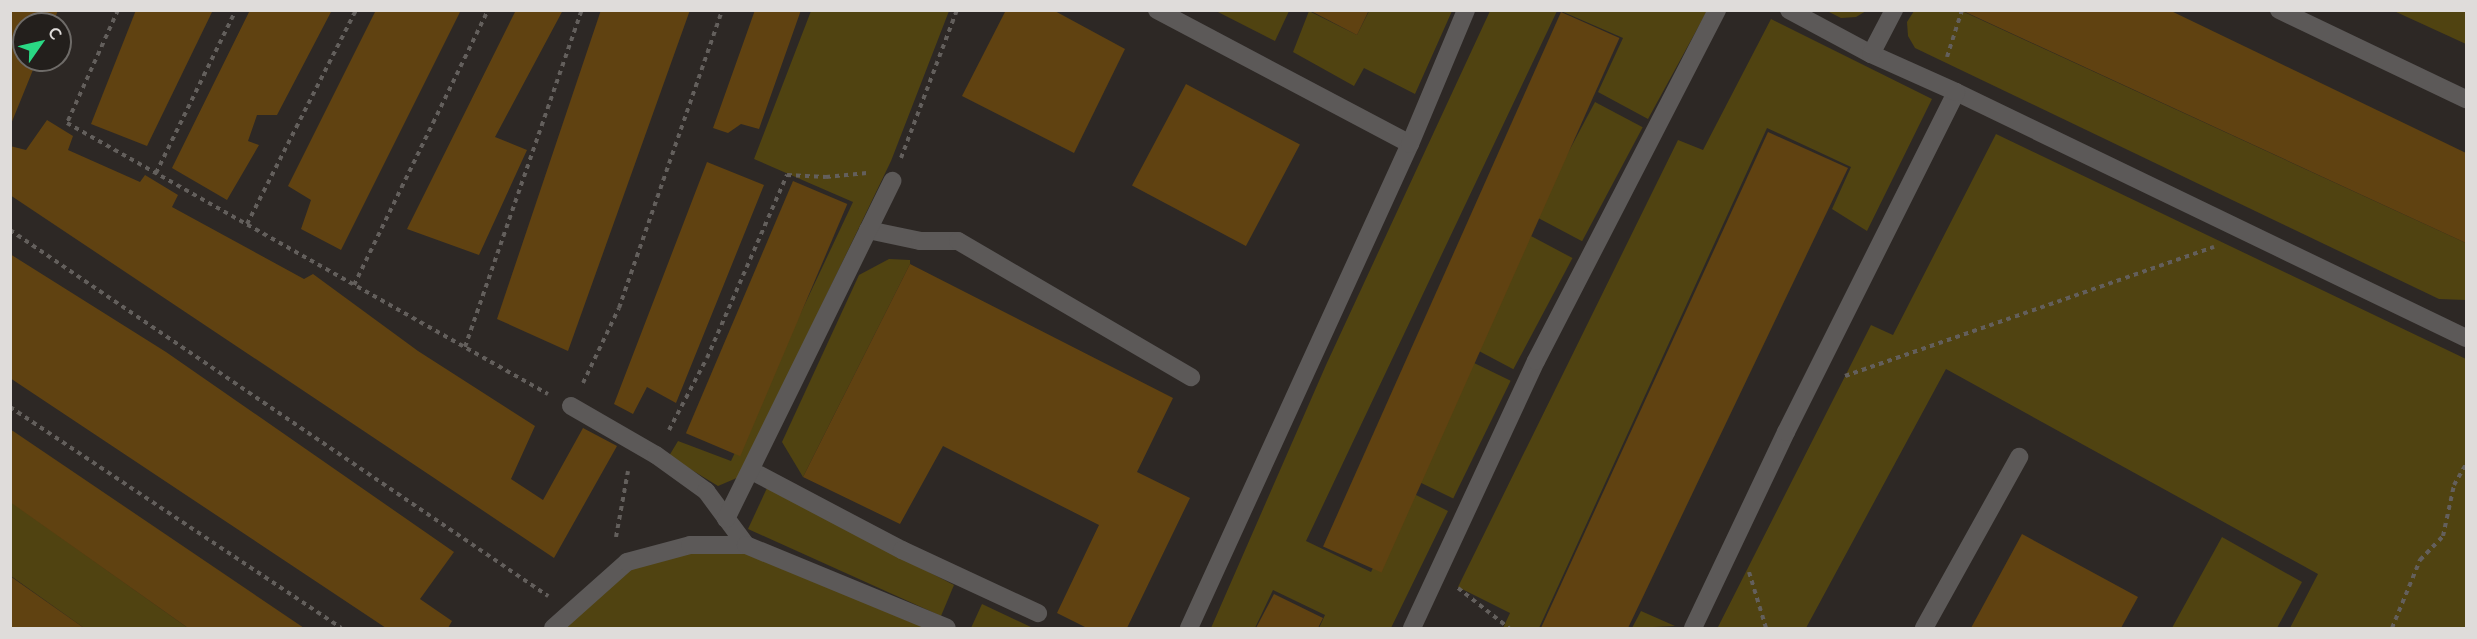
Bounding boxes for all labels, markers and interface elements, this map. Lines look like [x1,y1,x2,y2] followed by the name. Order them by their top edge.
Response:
[12,12,72,72] north arrow
[45,23,67,42] text: С

